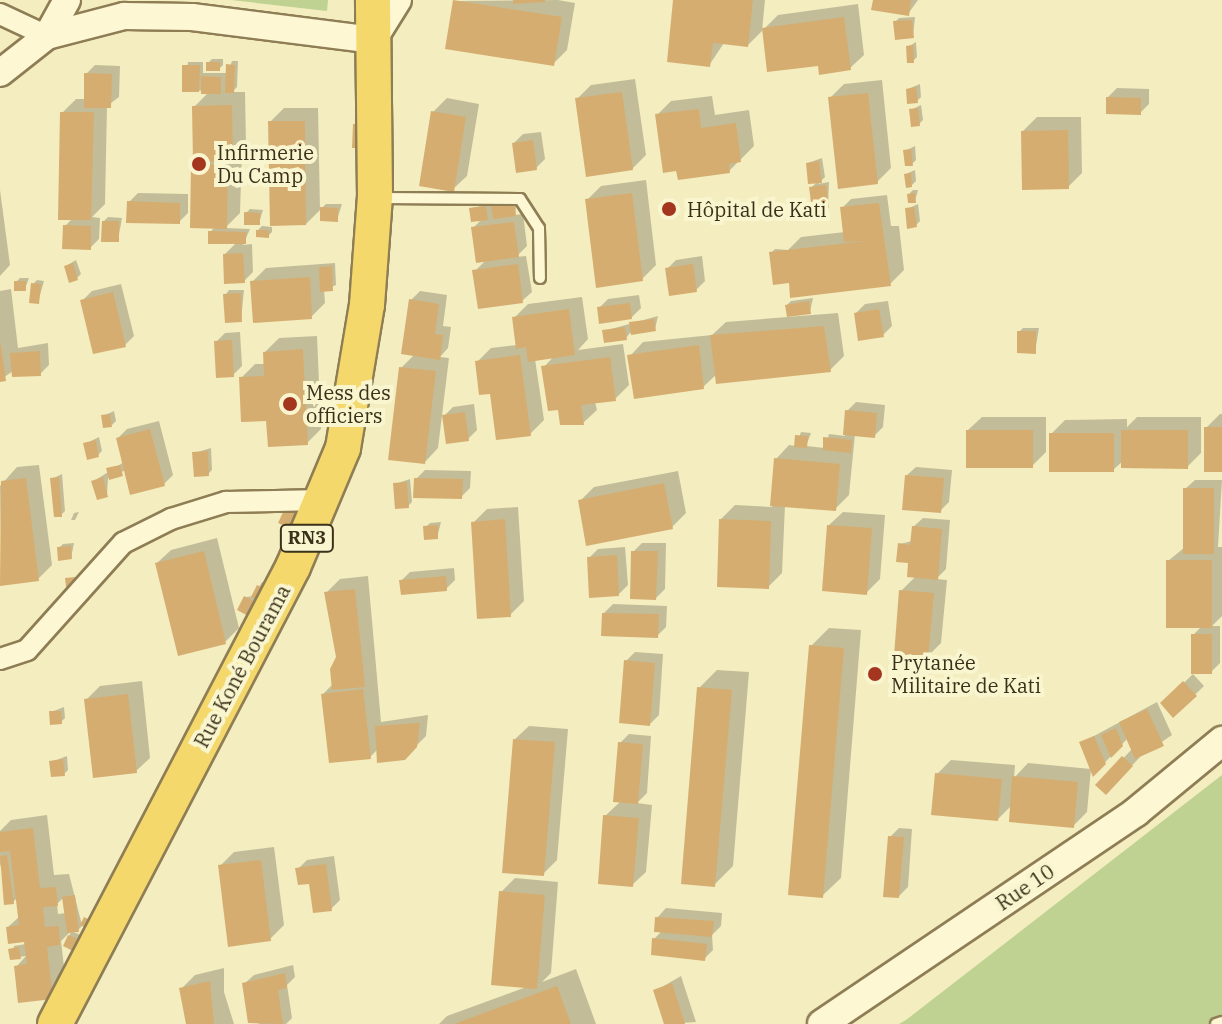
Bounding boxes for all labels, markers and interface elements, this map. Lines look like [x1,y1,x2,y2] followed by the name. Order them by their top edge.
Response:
[217,140,314,187] place label: Infirmerie Du Camp
[188,153,210,175] marker: Infirmerie Du Camp
[687,197,827,221] place label: Hôpital de Kati
[658,198,680,220] marker: Hôpital de Kati
[306,380,391,427] place label: Mess des officiers
[281,395,299,413] marker: Mess des officiers
[279,524,335,552] road number: RN3
[189,580,295,752] street label: Rue Koné Bourama
[891,650,1041,697] place label: Prytanée Militaire de Kati
[866,665,884,683] marker: Prytanée Militaire de Kati
[991,859,1059,915] street label: Rue 10

